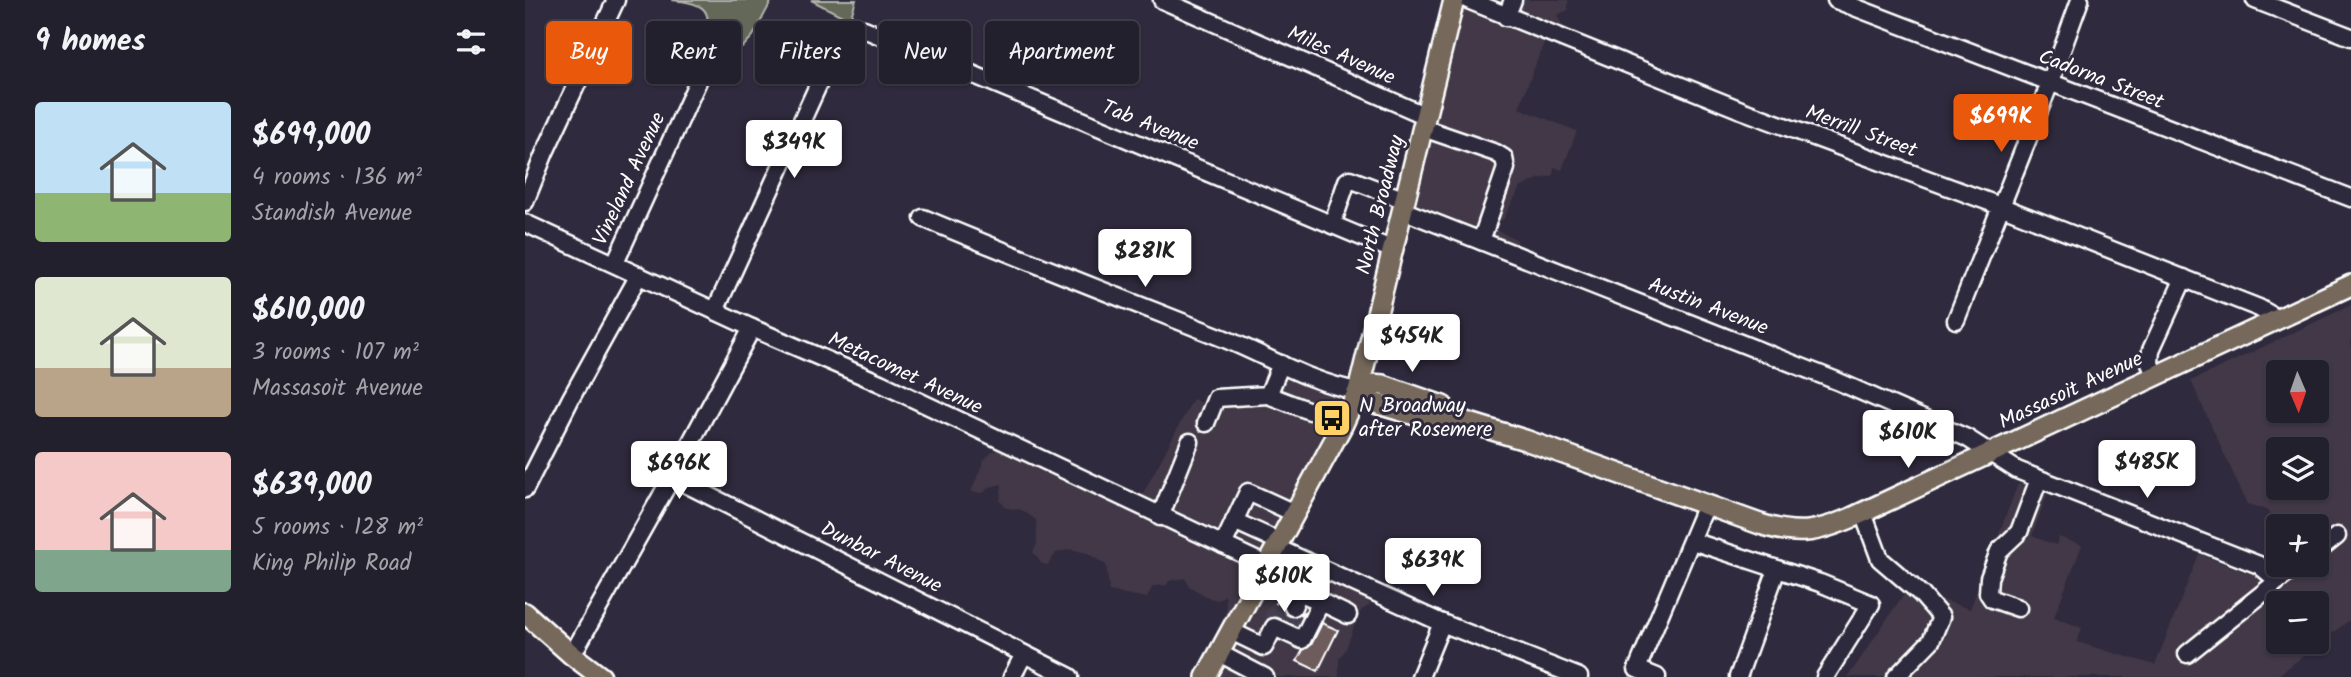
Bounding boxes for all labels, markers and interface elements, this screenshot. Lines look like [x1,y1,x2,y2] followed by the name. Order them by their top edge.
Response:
[1282,17,1401,95] street label: Miles Avenue
[35,18,146,66] text: 9 homes
[546,21,632,84] chip: Buy
[646,21,741,84] chip: Rent
[755,21,865,84] chip: Filters
[879,21,971,84] chip: New
[985,21,1139,84] chip: Apartment
[452,23,490,61] icon: filters
[2033,41,2169,119] street label: Cadorna Street
[1096,92,1204,161] street label: Tab Avenue
[1952,94,2050,154] pin: $699K
[1800,97,1922,168] street label: Merrill Street
[1969,99,2033,135] text: $699K
[585,106,676,251] street label: Vineland Avenue
[252,112,370,160] text: $699,000
[745,120,843,180] pin: $349K
[762,125,826,161] text: $349K
[91,130,175,214] icon: home
[1348,132,1414,278] street label: North Broadway
[252,160,422,196] text: 4 rooms · 136 m²
[252,196,412,232] text: Standish Avenue
[1096,230,1194,289] pin: $281K
[1114,234,1176,270] text: $281K
[1643,269,1773,345] street label: Austin Avenue
[252,287,365,335] text: $610,000
[91,305,175,389] icon: home
[1363,314,1461,374] pin: $454K
[1380,319,1444,355] text: $454K
[822,324,988,425] street label: Metacomet Avenue
[252,335,419,371] text: 3 rooms · 107 m²
[1993,343,2149,439] street label: Massasoit Avenue
[2266,360,2329,424] north arrow
[2266,360,2329,654] map controls
[252,371,423,407] text: Massasoit Avenue
[1359,390,1493,447] place label: N Broadway after Rosemere
[1311,397,1353,439] bus stop icon: N Broadway after Rosemere
[1859,410,1957,470] pin: $610K
[1879,415,1937,451] text: $610K
[2266,437,2329,500] button: layers
[2098,440,2196,500] pin: $485K
[630,442,728,501] pin: $696K
[2114,445,2180,481] text: $485K
[647,446,711,482] text: $696K
[252,462,372,510] text: $639,000
[91,480,175,564] icon: home
[252,510,423,546] text: 5 rooms · 128 m²
[814,513,948,603] street label: Dunbar Avenue
[2266,514,2329,577] button: +
[1384,538,1482,598] pin: $639K
[1401,543,1465,579] text: $639K
[252,546,411,582] text: King Philip Road
[1235,554,1333,614] pin: $610K
[1255,559,1313,595] text: $610K
[2266,591,2329,654] button: −

